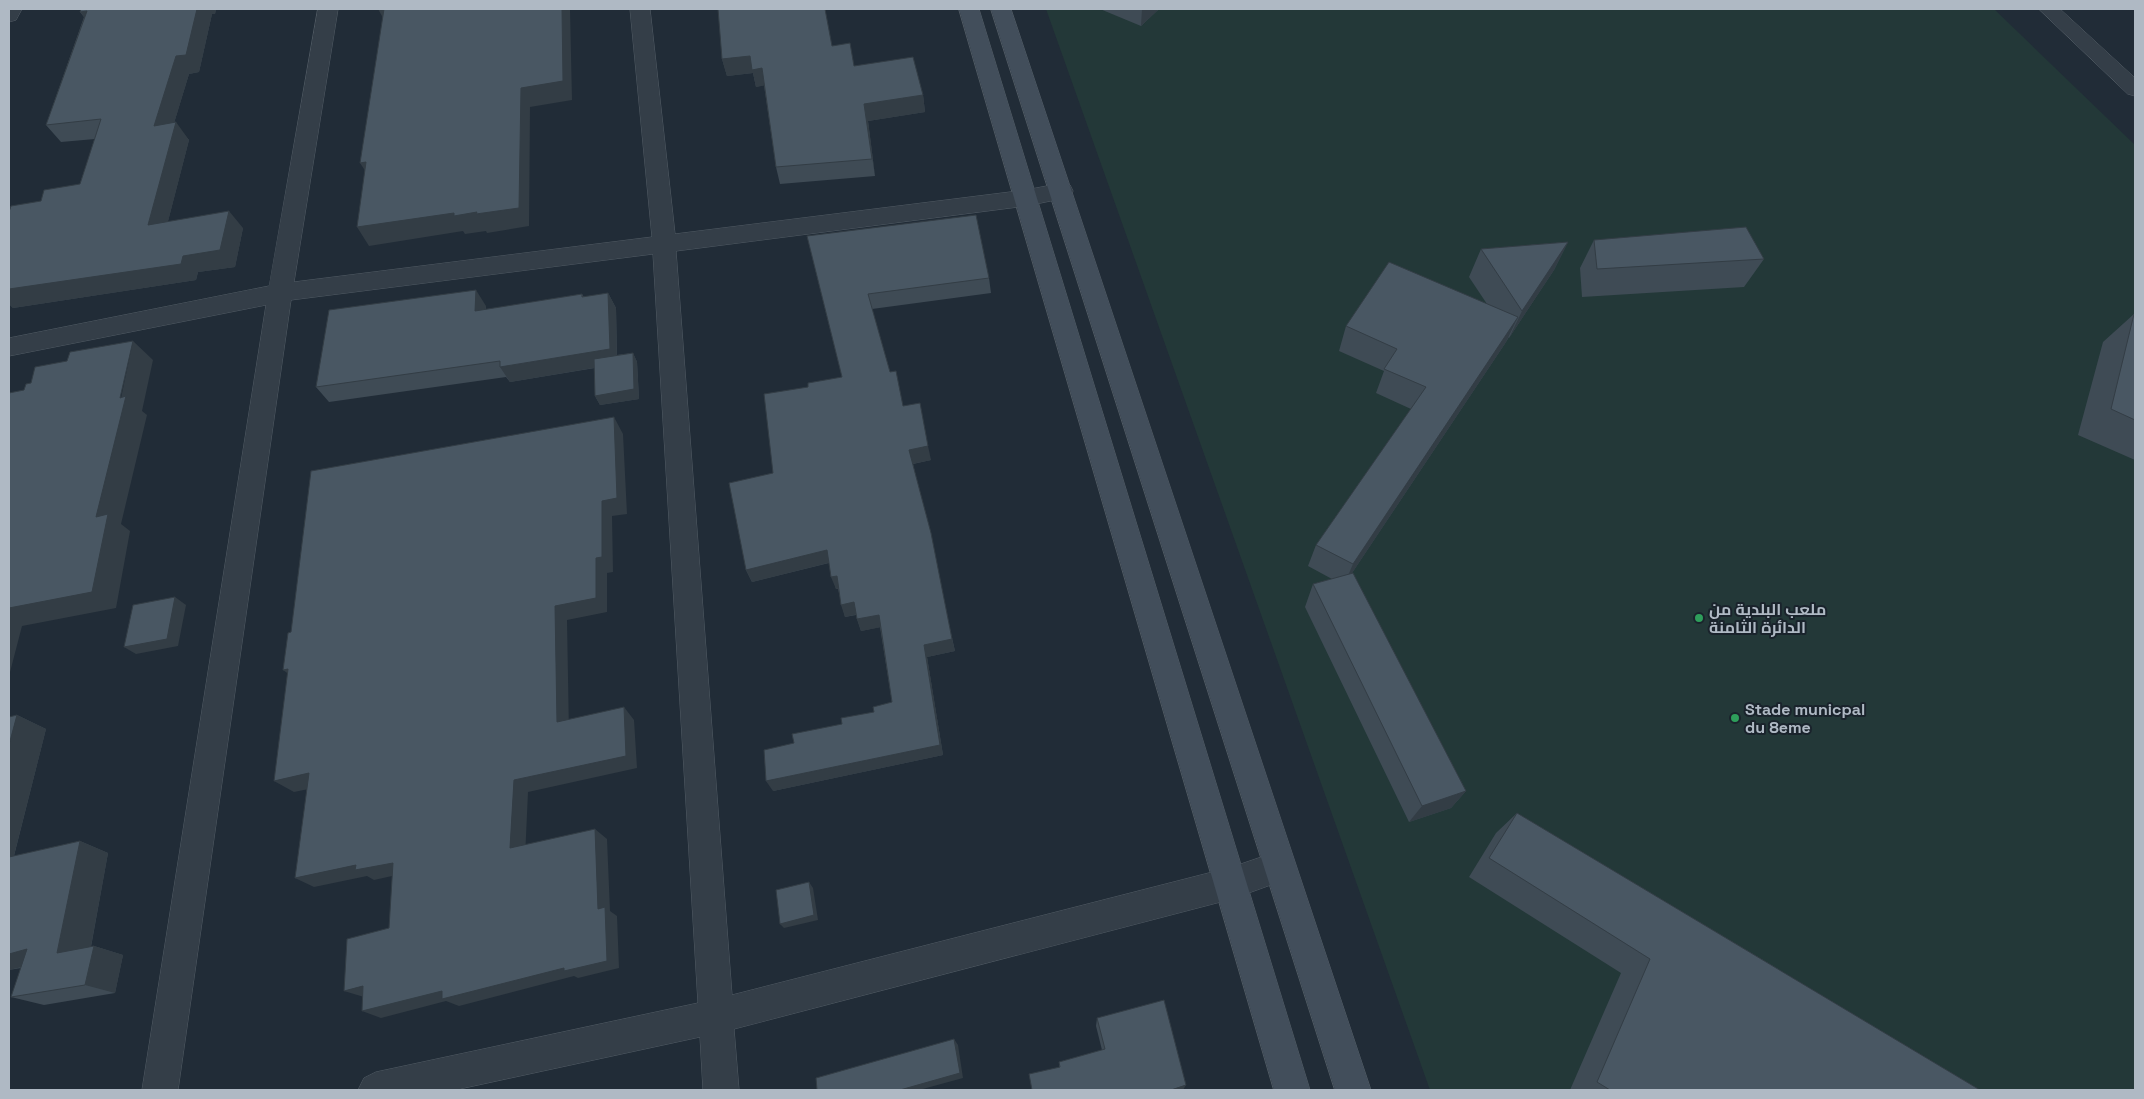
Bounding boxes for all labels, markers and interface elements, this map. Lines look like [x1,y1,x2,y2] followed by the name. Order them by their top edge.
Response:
[1709,599,1826,638] place label: ملعب البلدية من الدائرة الثامنة
[1693,612,1705,624] marker: ملعب البلدية من الدائرة الثامنة
[1745,699,1865,738] place label: Stade municpal du 8eme
[1729,712,1741,724] marker: Stade municpal du 8eme

